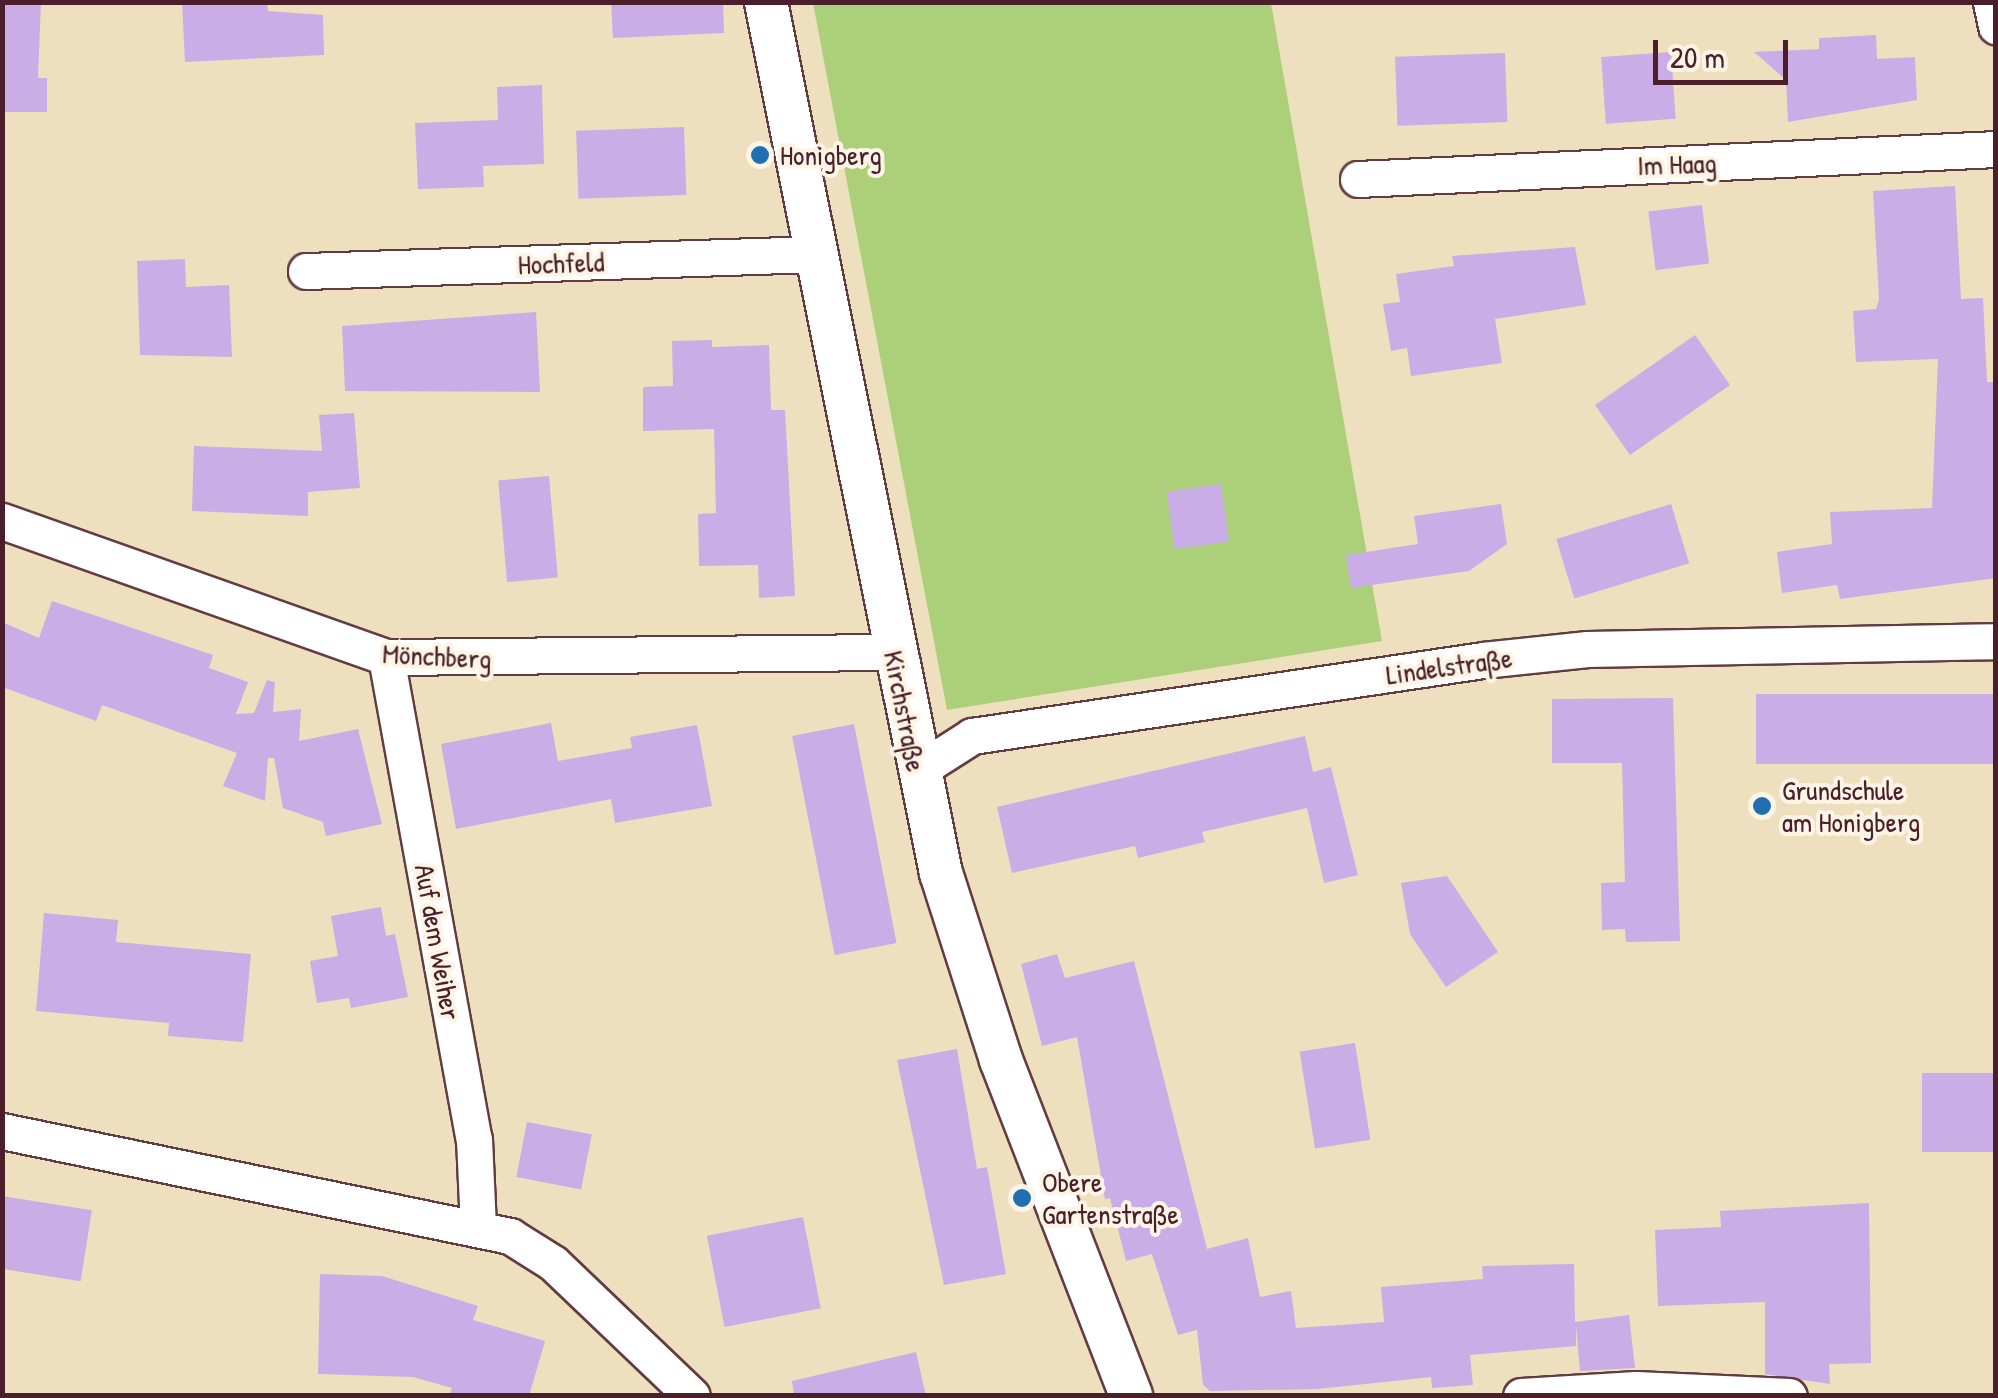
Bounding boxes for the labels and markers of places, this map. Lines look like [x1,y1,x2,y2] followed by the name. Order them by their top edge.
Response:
[780,138,882,172] place label: Honigberg
[749,144,771,166] marker: Honigberg
[1782,773,1920,839] place label: Grundschule am Honigberg
[1751,795,1773,817] marker: Grundschule am Honigberg
[1042,1165,1179,1231] place label: Obere Gartenstraße
[1011,1187,1033,1209] marker: Obere Gartenstraße

